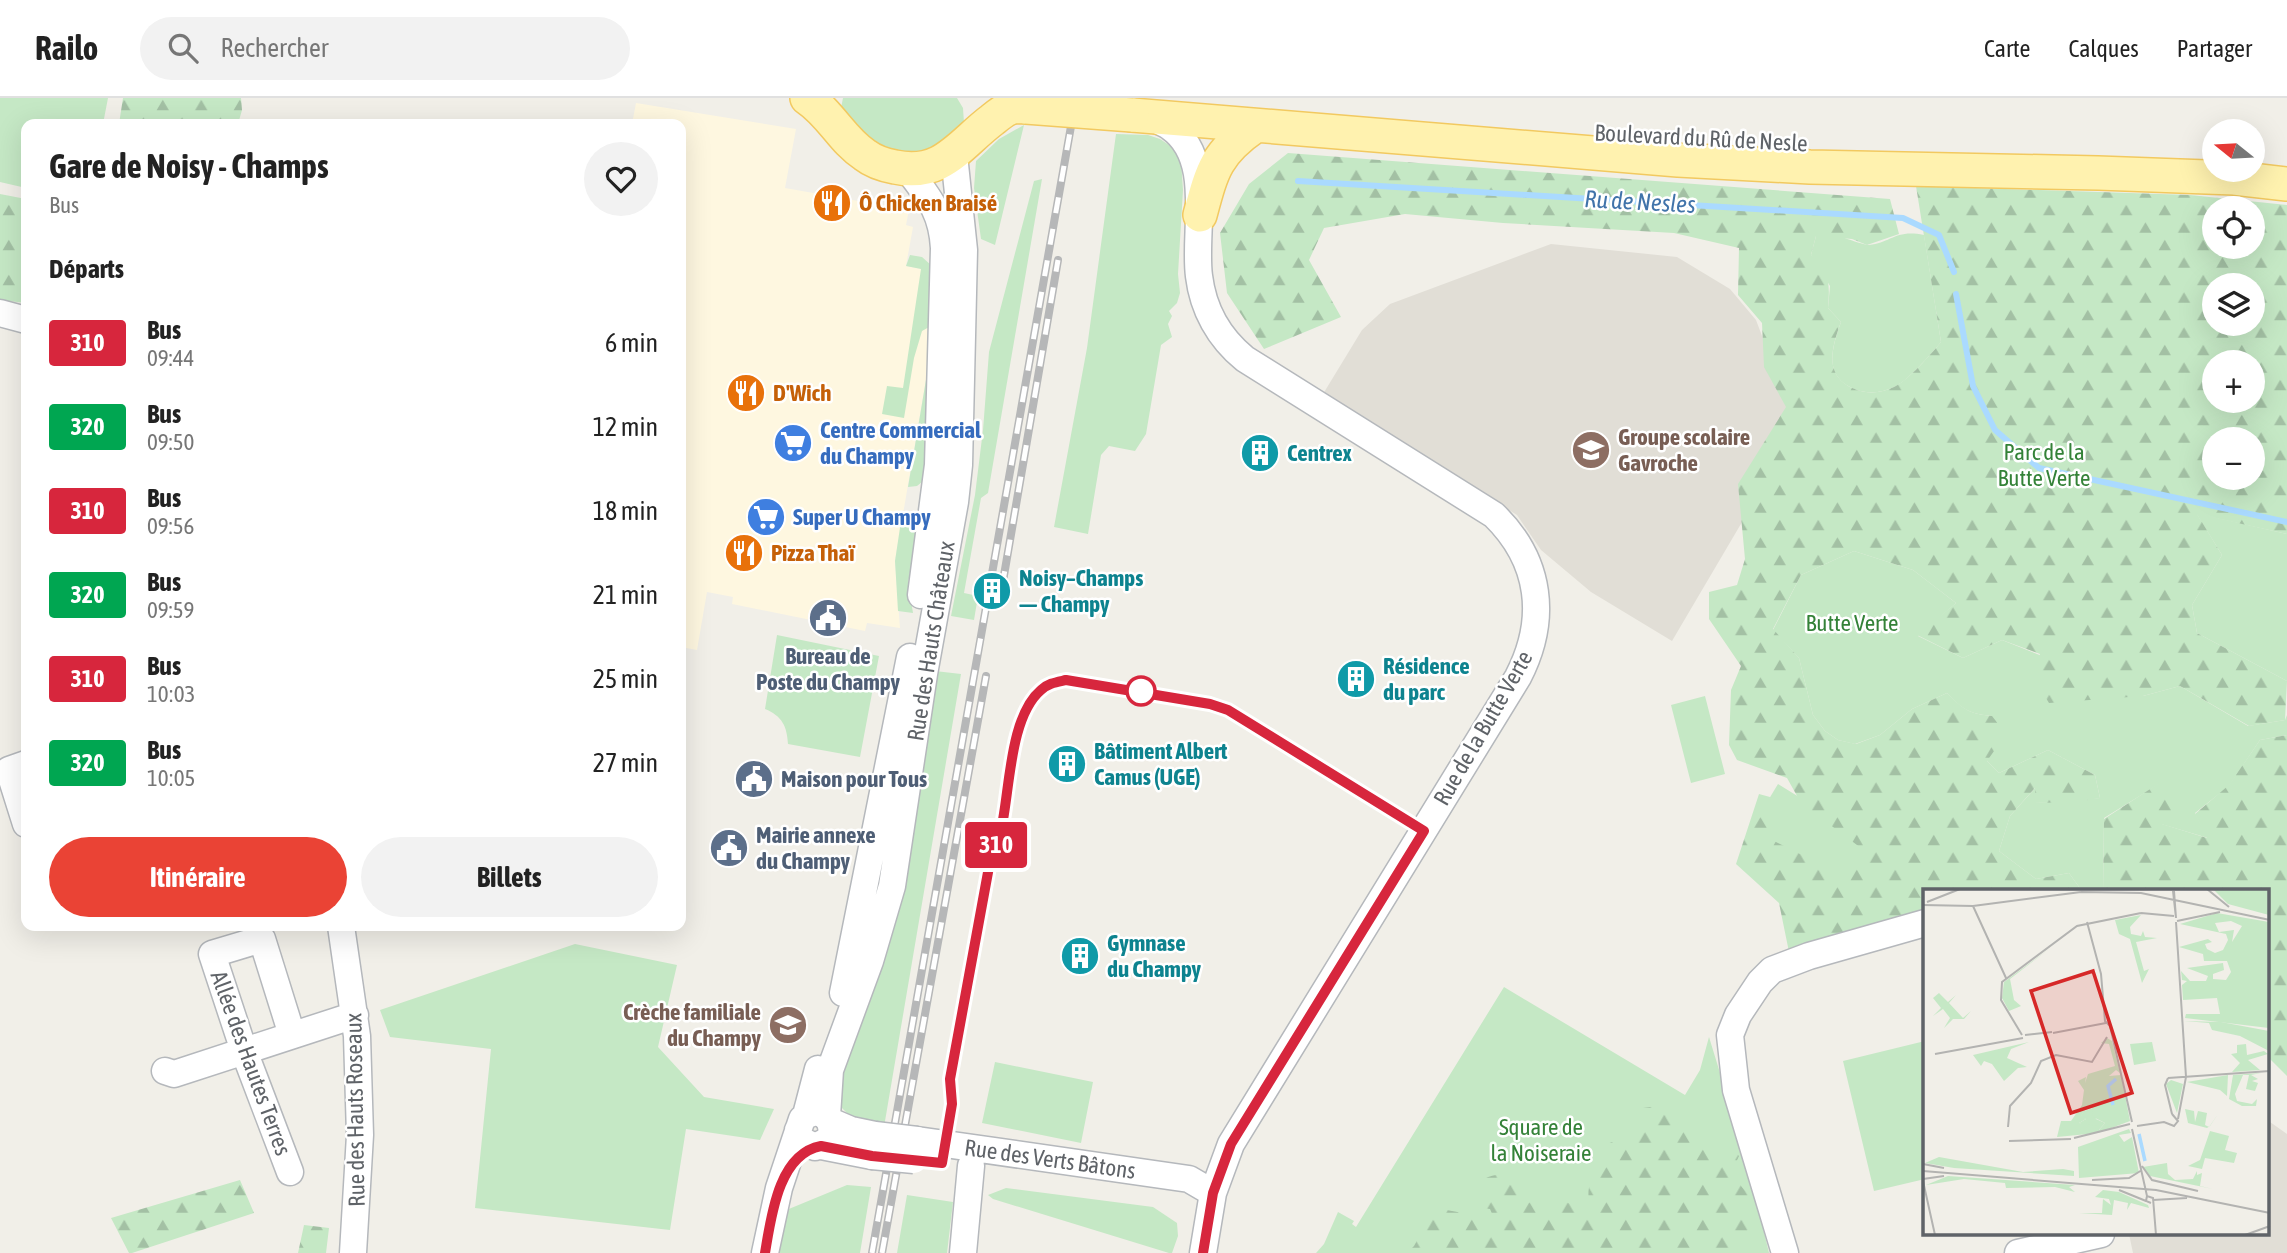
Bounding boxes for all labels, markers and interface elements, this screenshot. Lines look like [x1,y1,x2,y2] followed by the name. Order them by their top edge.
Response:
[140,17,630,80] search box
[35,29,98,67] text: Railo
[164,29,202,67] icon: search
[220,33,328,63] text: Rechercher
[1984,35,2030,62] text: Carte
[2068,35,2139,62] text: Calques
[2177,35,2252,62] text: Partager
[1594,119,1808,157] street label: Boulevard du Rû de Nesle
[2202,119,2264,182] north arrow
[2202,119,2265,490] map controls
[584,142,658,216] button: heart
[49,147,329,185] text: Gare de Noisy - Champs
[811,182,853,224] restaurant icon: Ô Chicken Braisé
[1584,185,1696,218] water label: Ru de Nesles
[859,190,997,216] place label: Ô Chicken Braisé
[49,192,79,218] text: Bus
[2202,196,2265,259] button: locate
[49,254,124,284] text: Départs
[2202,273,2265,336] button: layers
[147,315,181,345] text: Bus
[605,328,658,358] text: 6 min
[71,329,104,356] text: 310
[147,345,194,371] text: 09:44
[2202,350,2265,413] button: +
[725,372,767,414] restaurant icon: D'Wich
[773,380,831,406] place label: D'Wich
[147,399,181,429] text: Bus
[593,412,658,442] text: 12 min
[71,413,104,440] text: 320
[820,417,982,469] place label: Centre Commercial du Champy
[772,422,814,464] supermarket icon: Centre Commercial du Champy
[1618,424,1750,476] place label: Groupe scolaire Gavroche
[2202,427,2265,490] button: −
[147,429,194,455] text: 09:50
[1570,429,1612,471] school or university icon: Groupe scolaire Gavroche
[1239,432,1281,474] building icon: Centrex
[1997,439,2091,491] park label: Parc de la Butte Verte
[1287,440,1352,466] place label: Centrex
[147,483,181,513] text: Bus
[593,496,658,526] text: 18 min
[745,496,787,538] supermarket icon: Super U Champy
[71,497,104,524] text: 310
[793,504,931,530] place label: Super U Champy
[147,513,194,539] text: 09:56
[723,532,765,574] restaurant icon: Pizza Thaï
[902,539,960,743] street label: Rue des Hauts Châteaux
[771,540,856,566] place label: Pizza Thaï
[1019,565,1143,617] place label: Noisy–Champs — Champy
[147,567,181,597] text: Bus
[971,570,1013,612] building icon: Noisy–Champs — Champy
[593,580,658,610] text: 21 min
[71,581,104,608] text: 320
[147,597,194,623] text: 09:59
[807,597,849,639] public building icon: Bureau de Poste du Champy
[1805,610,1899,636] park label: Butte Verte
[756,643,901,695] place label: Bureau de Poste du Champy
[1428,646,1538,810] street label: Rue de la Butte Verte
[147,651,181,681] text: Bus
[1383,653,1470,705] place label: Résidence du parc
[1335,658,1377,700] building icon: Résidence du parc
[593,664,658,694] text: 25 min
[71,665,104,692] text: 310
[1126,676,1156,706] unlabelled marker
[147,681,195,707] text: 10:03
[147,735,181,765] text: Bus
[1094,738,1228,790] place label: Bâtiment Albert Camus (UGE)
[1046,743,1088,785] building icon: Bâtiment Albert Camus (UGE)
[593,748,658,778] text: 27 min
[71,749,104,776] text: 320
[733,758,775,800] public building icon: Maison pour Tous
[147,765,195,791] text: 10:05
[781,766,927,792] place label: Maison pour Tous
[756,822,876,874] place label: Mairie annexe du Champy
[956,822,1036,868] line badge: 310
[708,827,750,869] public building icon: Mairie annexe du Champy
[979,831,1013,858] text: 310
[49,837,347,917] button: Itinéraire
[361,837,658,917] button: Billets
[1923,889,2270,1236] inset map
[1107,930,1202,982] place label: Gymnase du Champy
[1059,935,1101,977] building icon: Gymnase du Champy
[206,967,296,1159] street label: Allée des Hautes Terres
[623,999,762,1051] place label: Crèche familiale du Champy
[767,1004,809,1046] school or university icon: Crèche familiale du Champy
[340,1013,370,1207] street label: Rue des Hauts Roseaux
[1491,1114,1591,1166] park label: Square de la Noiseraie
[963,1134,1137,1184] street label: Rue des Verts Bâtons

